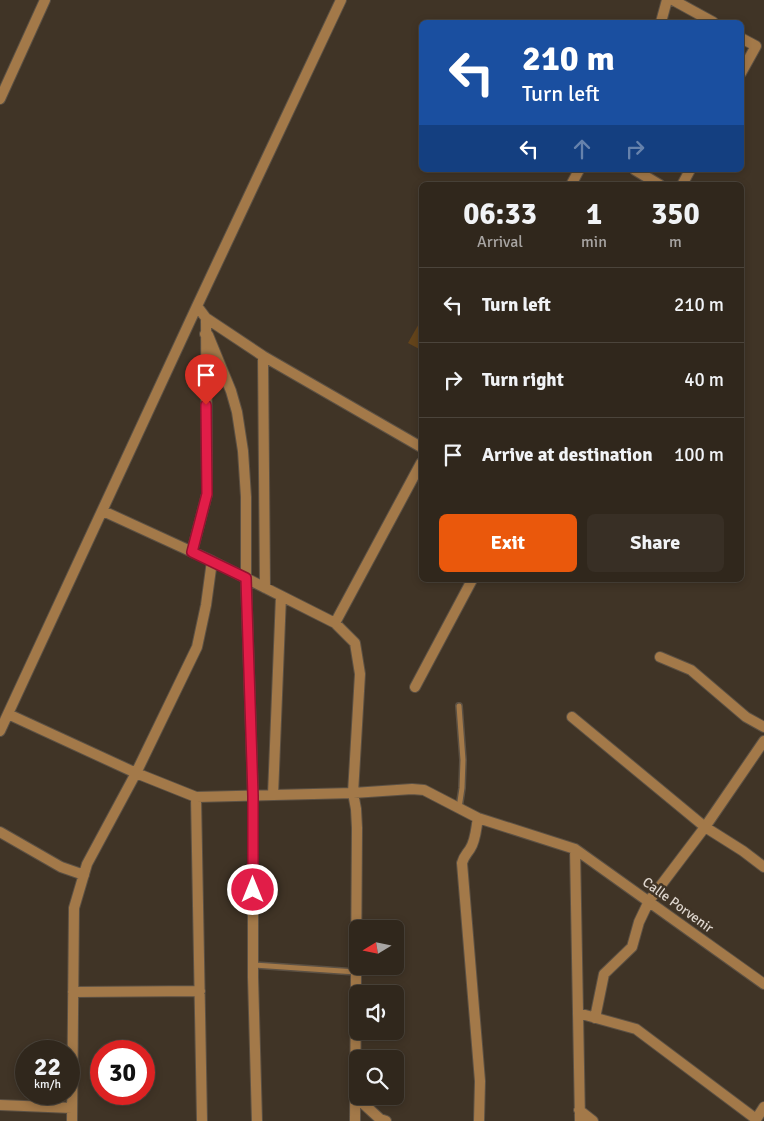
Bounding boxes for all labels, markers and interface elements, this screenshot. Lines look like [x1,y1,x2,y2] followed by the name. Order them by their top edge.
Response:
[522,37,615,80] text: 210 m
[439,40,504,105] icon: left
[522,80,600,107] text: Turn left
[515,135,543,163] icon: left
[568,135,596,163] icon: ahead
[621,135,649,163] icon: right
[463,196,537,233] text: 06:33
[586,196,602,233] text: 1
[651,196,700,233] text: 350
[477,232,523,252] text: Arrival
[581,232,607,252] text: min
[669,232,682,252] text: m
[439,291,467,319] icon: left
[482,293,551,317] text: Turn left
[674,293,724,317] text: 210 m
[185,354,227,405] pin
[192,361,220,389] icon: arrive
[439,366,467,394] icon: right
[482,368,564,392] text: Turn right
[684,368,724,392] text: 40 m
[439,441,467,469] icon: arrive
[482,443,653,467] text: Arrive at destination
[674,443,724,467] text: 100 m
[439,514,577,572] button: Exit
[587,514,724,572] button: Share
[226,863,278,915] position arrow
[639,874,718,937] street label: Calle Porvenir
[349,920,404,975] north arrow
[349,920,404,1105] map controls
[349,985,404,1040] button: sound
[90,1040,155,1105] speed limit sign: 30
[349,1050,404,1105] button: search
[34,1051,61,1082] text: 22
[34,1077,61,1092] text: km/h

